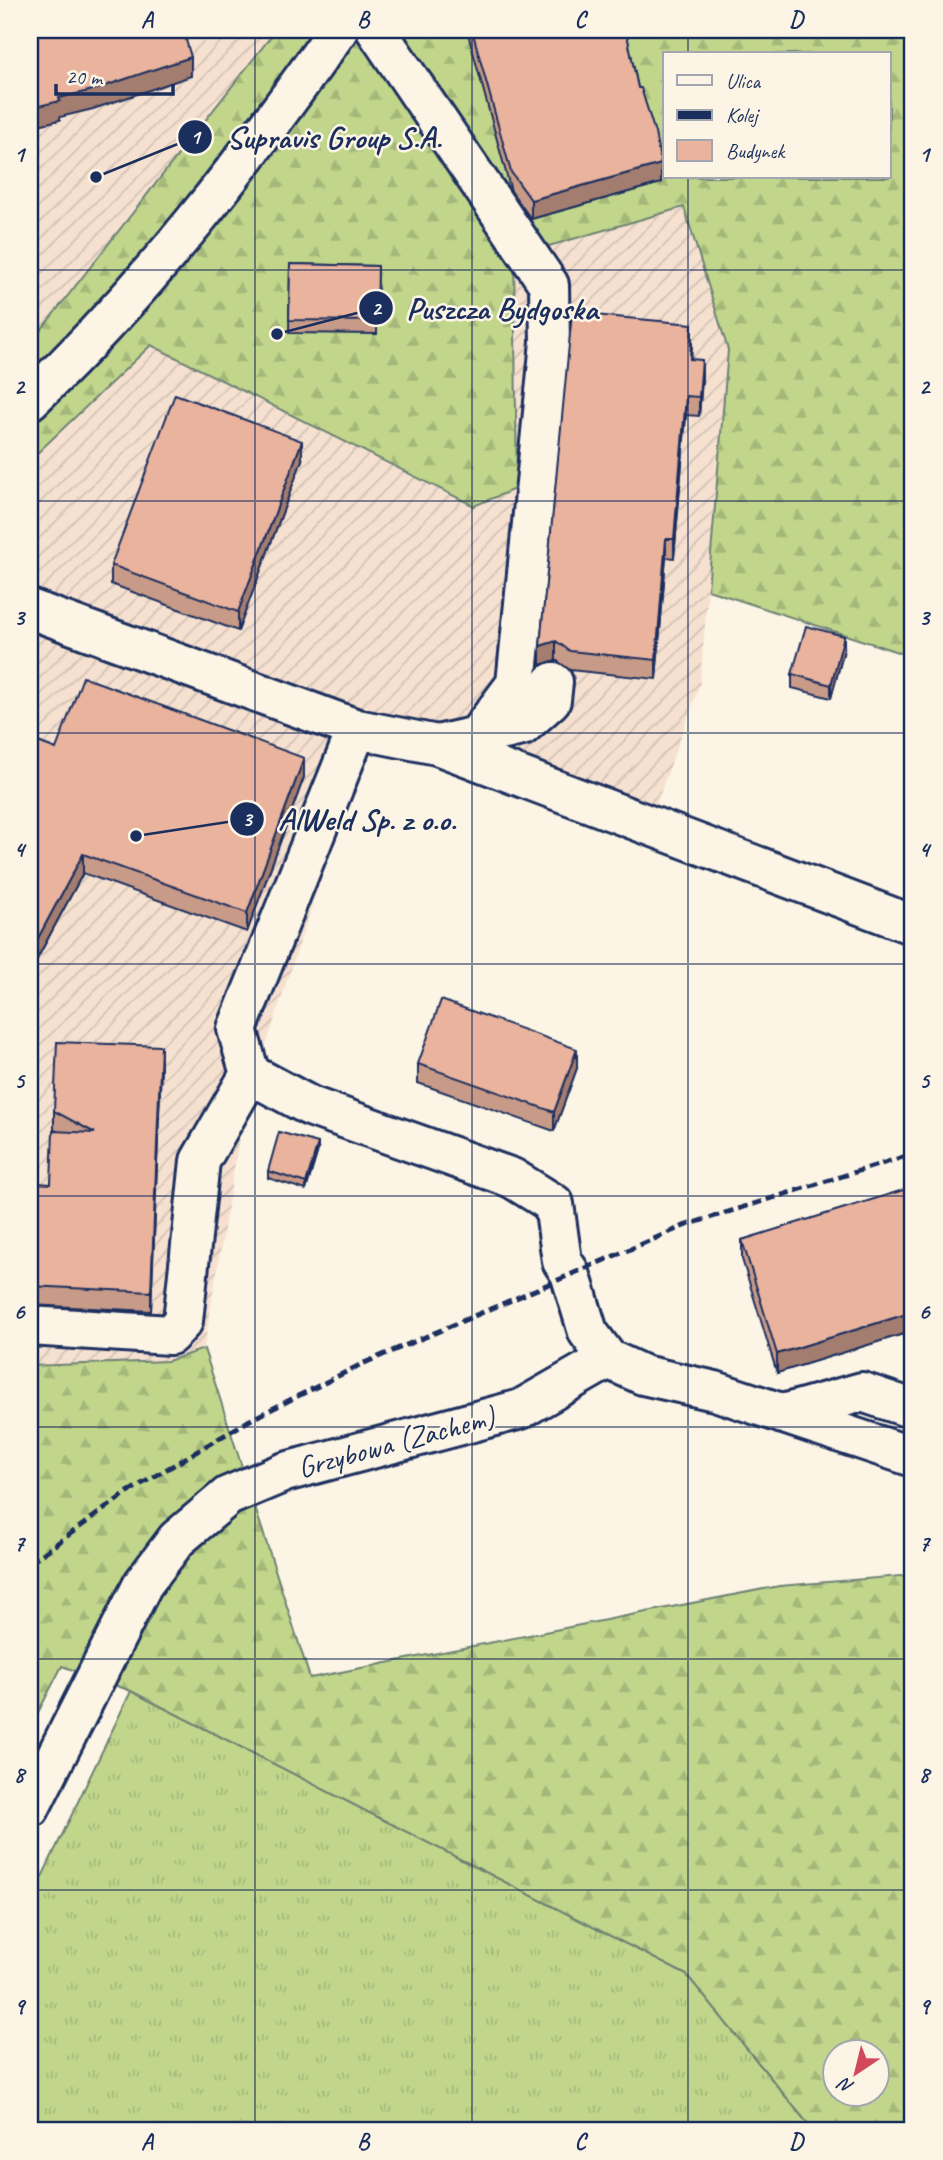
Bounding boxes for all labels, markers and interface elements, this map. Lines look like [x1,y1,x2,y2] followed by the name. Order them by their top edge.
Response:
[141,5,155,34] text: A
[357,5,371,34] text: B
[575,5,589,34] text: C
[789,5,805,34] text: D
[56,52,173,96] scale bar
[663,52,890,178] legend
[66,64,104,90] text: 20 m
[726,68,762,94] text: Ulica
[726,102,760,128] text: Kolej
[178,111,456,164] callout: Supravis Group S.A.
[226,117,442,158] text: Supravis Group S.A.
[190,124,202,150] text: 1
[726,138,786,164] text: Budynek
[14,140,27,169] text: 1
[919,140,932,169] text: 1
[358,281,611,334] callout: Puszcza Bydgoska
[406,288,600,329] text: Puszcza Bydgoska
[371,295,383,321] text: 2
[14,372,27,401] text: 2
[919,372,932,401] text: 2
[14,603,27,632] text: 3
[919,603,932,632] text: 3
[229,793,470,846] callout: AlWeld Sp. z o.o.
[278,799,457,840] text: AlWeld Sp. z o.o.
[242,806,254,832] text: 3
[14,835,27,864] text: 4
[919,835,932,864] text: 4
[14,1066,26,1095] text: 5
[919,1066,931,1095] text: 5
[14,1297,27,1326] text: 6
[919,1297,932,1326] text: 6
[293,1397,501,1487] street label: Grzybowa (Zachem)
[14,1529,27,1558] text: 7
[919,1529,932,1558] text: 7
[14,1760,27,1789] text: 8
[919,1760,932,1789] text: 8
[14,1992,27,2021] text: 9
[919,1992,932,2021] text: 9
[820,2038,890,2108] north arrow
[832,2071,859,2099] text: N
[141,2127,155,2156] text: A
[357,2127,371,2156] text: B
[575,2127,589,2156] text: C
[789,2127,805,2156] text: D

